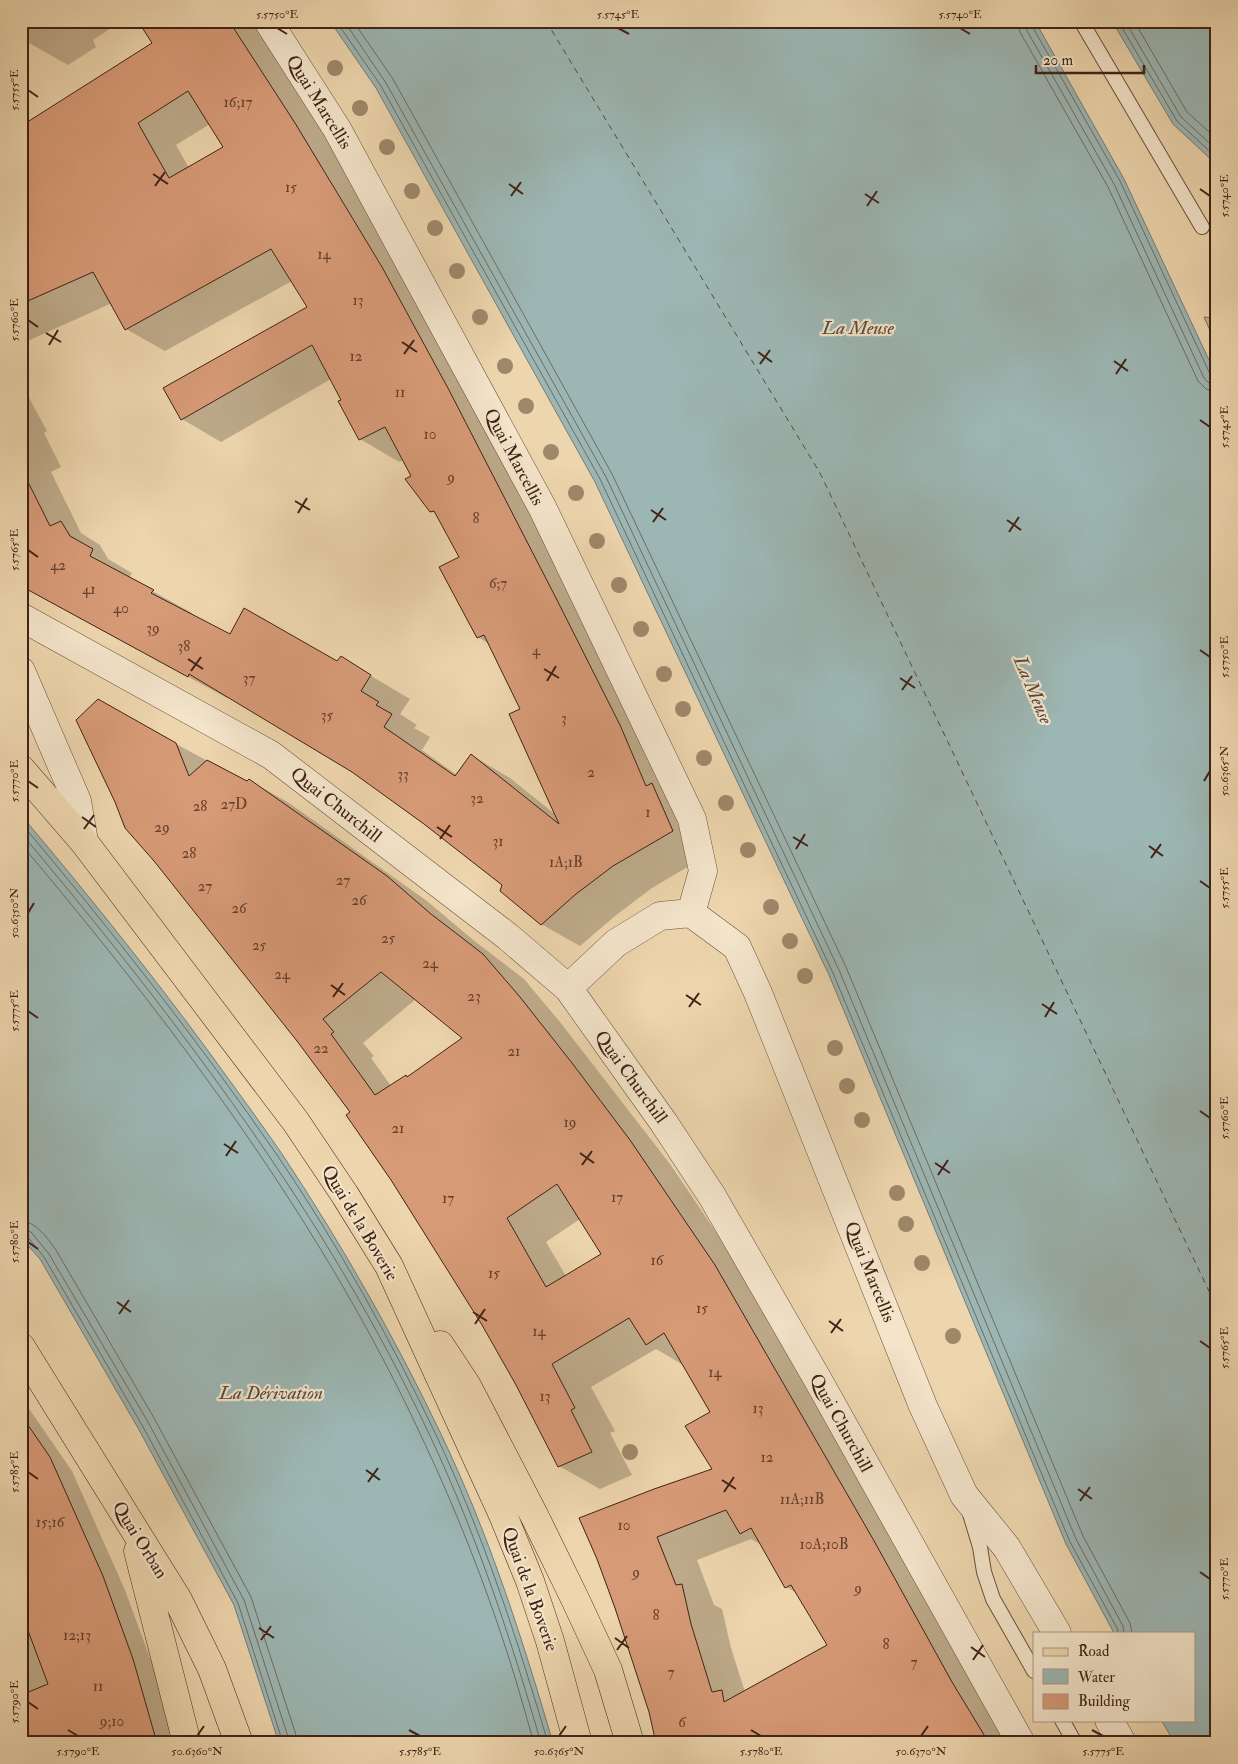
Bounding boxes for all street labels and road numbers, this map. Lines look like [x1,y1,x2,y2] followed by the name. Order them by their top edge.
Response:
[281,51,357,153] street label: Quai Marcellis
[479,404,549,510] street label: Quai Marcellis
[286,762,387,848] street label: Quai Churchill
[589,1026,673,1128] street label: Quai Churchill
[316,1161,404,1285] street label: Quai de la Boverie
[839,1218,901,1326] street label: Quai Marcellis
[804,1369,878,1477] street label: Quai Churchill
[107,1497,173,1583] street label: Quai Orban
[497,1524,563,1655] street label: Quai de la Boverie

